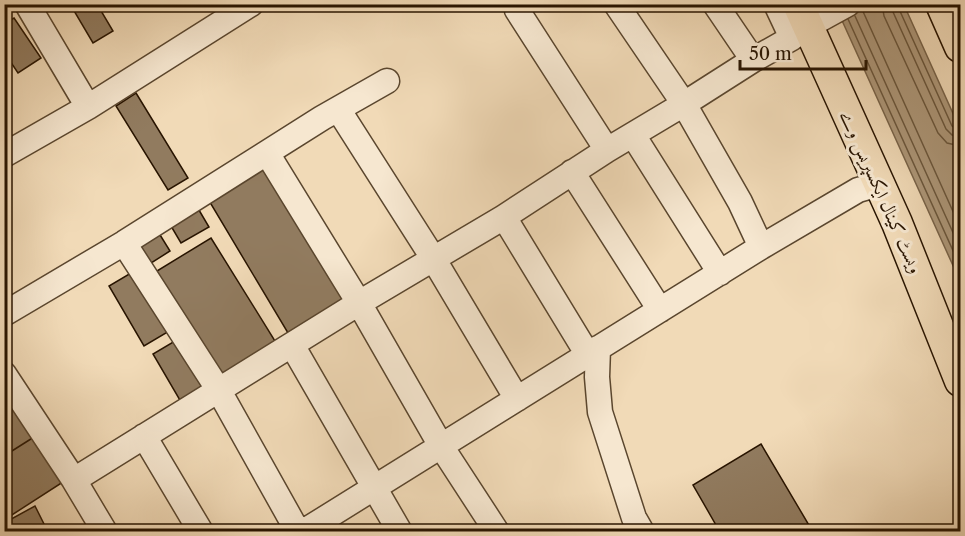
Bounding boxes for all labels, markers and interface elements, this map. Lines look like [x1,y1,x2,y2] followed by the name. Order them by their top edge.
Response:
[740,33,866,71] scale bar
[749,43,792,65] text: 50 m
[834,107,927,277] street label: ویسٹ کینال ایکسپریس وے

